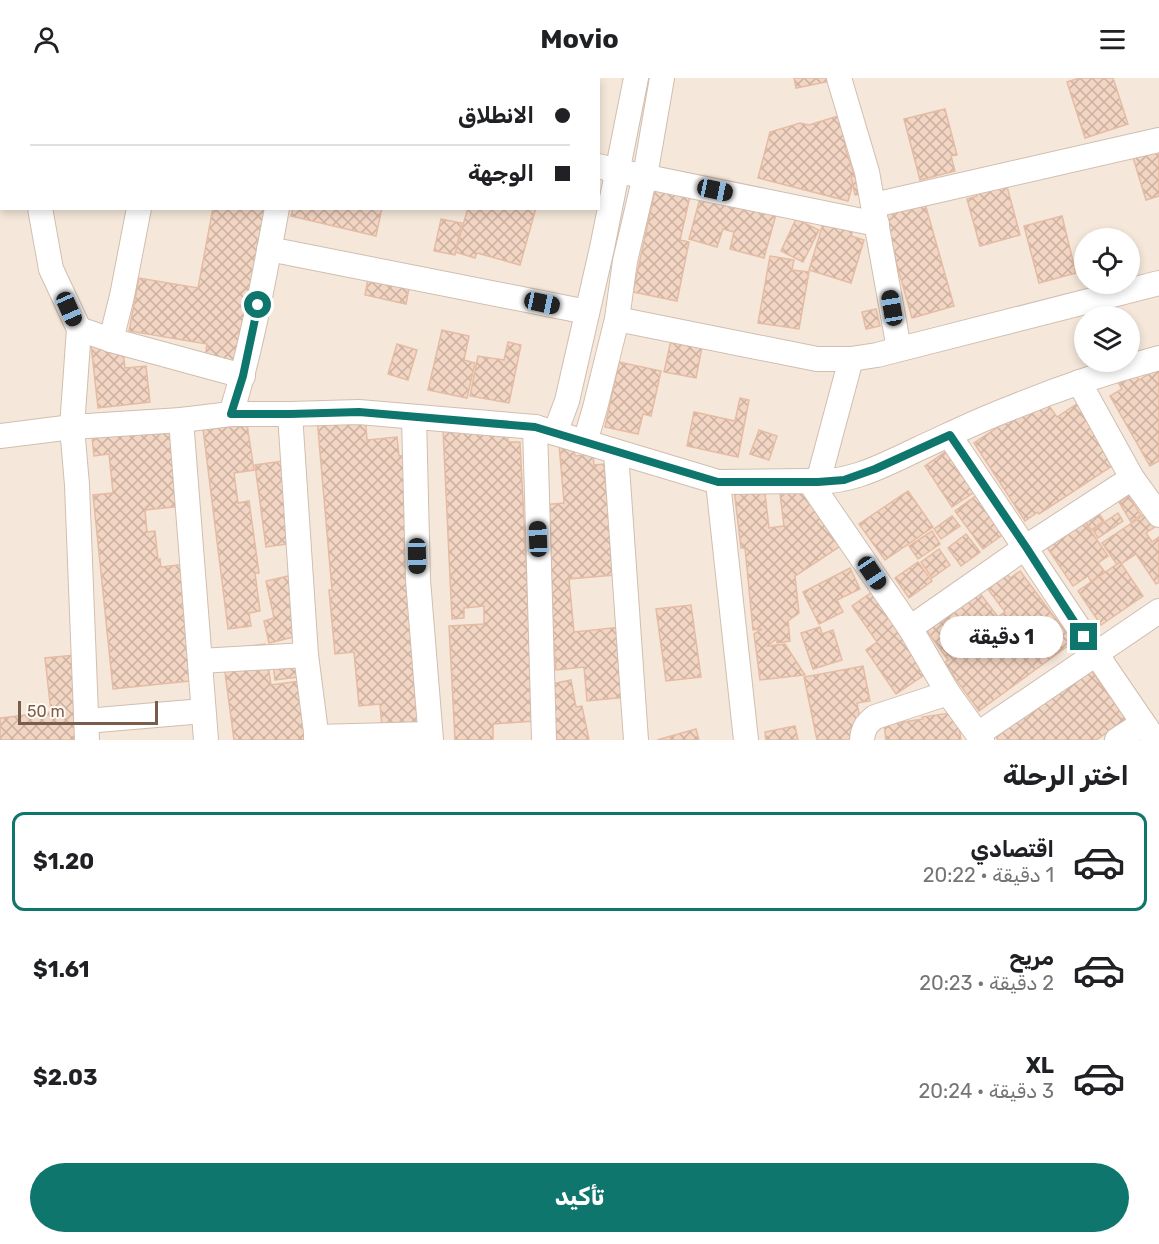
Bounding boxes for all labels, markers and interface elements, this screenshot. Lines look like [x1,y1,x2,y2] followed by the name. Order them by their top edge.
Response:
[30,23,63,56] icon: person
[540,23,619,55] text: Movio
[1096,23,1129,56] icon: menu
[458,102,534,129] text: الانطلاق
[468,160,534,187] text: الوجهة
[696,177,734,203] car
[1074,228,1140,372] map controls
[1074,228,1140,294] button: locate
[53,289,85,329] car
[880,289,904,327] car
[523,290,561,316] car
[244,291,271,318] route start
[1074,306,1140,372] button: layers
[528,521,548,557] car
[408,538,426,574] car
[854,553,890,593] car
[940,616,1063,658] callout: 1 دقيقة
[1070,623,1097,650] route end
[969,625,1034,649] text: 1 دقيقة
[18,698,158,726] scale bar
[27,702,65,721] text: 50 m
[1003,760,1129,792] text: اختر الرحلة
[1072,835,1126,889] icon: car
[971,836,1054,863] text: اقتصادي
[33,848,94,875] text: $1.20
[923,863,1054,887] text: 1 دقيقة · 20:22
[1072,943,1126,997] icon: car
[1009,944,1054,971] text: مريح
[33,956,90,983] text: $1.61
[919,971,1054,995] text: 2 دقيقة · 20:23
[1072,1051,1126,1105] icon: car
[1026,1052,1054,1079] text: XL
[33,1064,98,1091] text: $2.03
[919,1079,1054,1103] text: 3 دقيقة · 20:24
[30,1163,1129,1232] button: تأكيد

